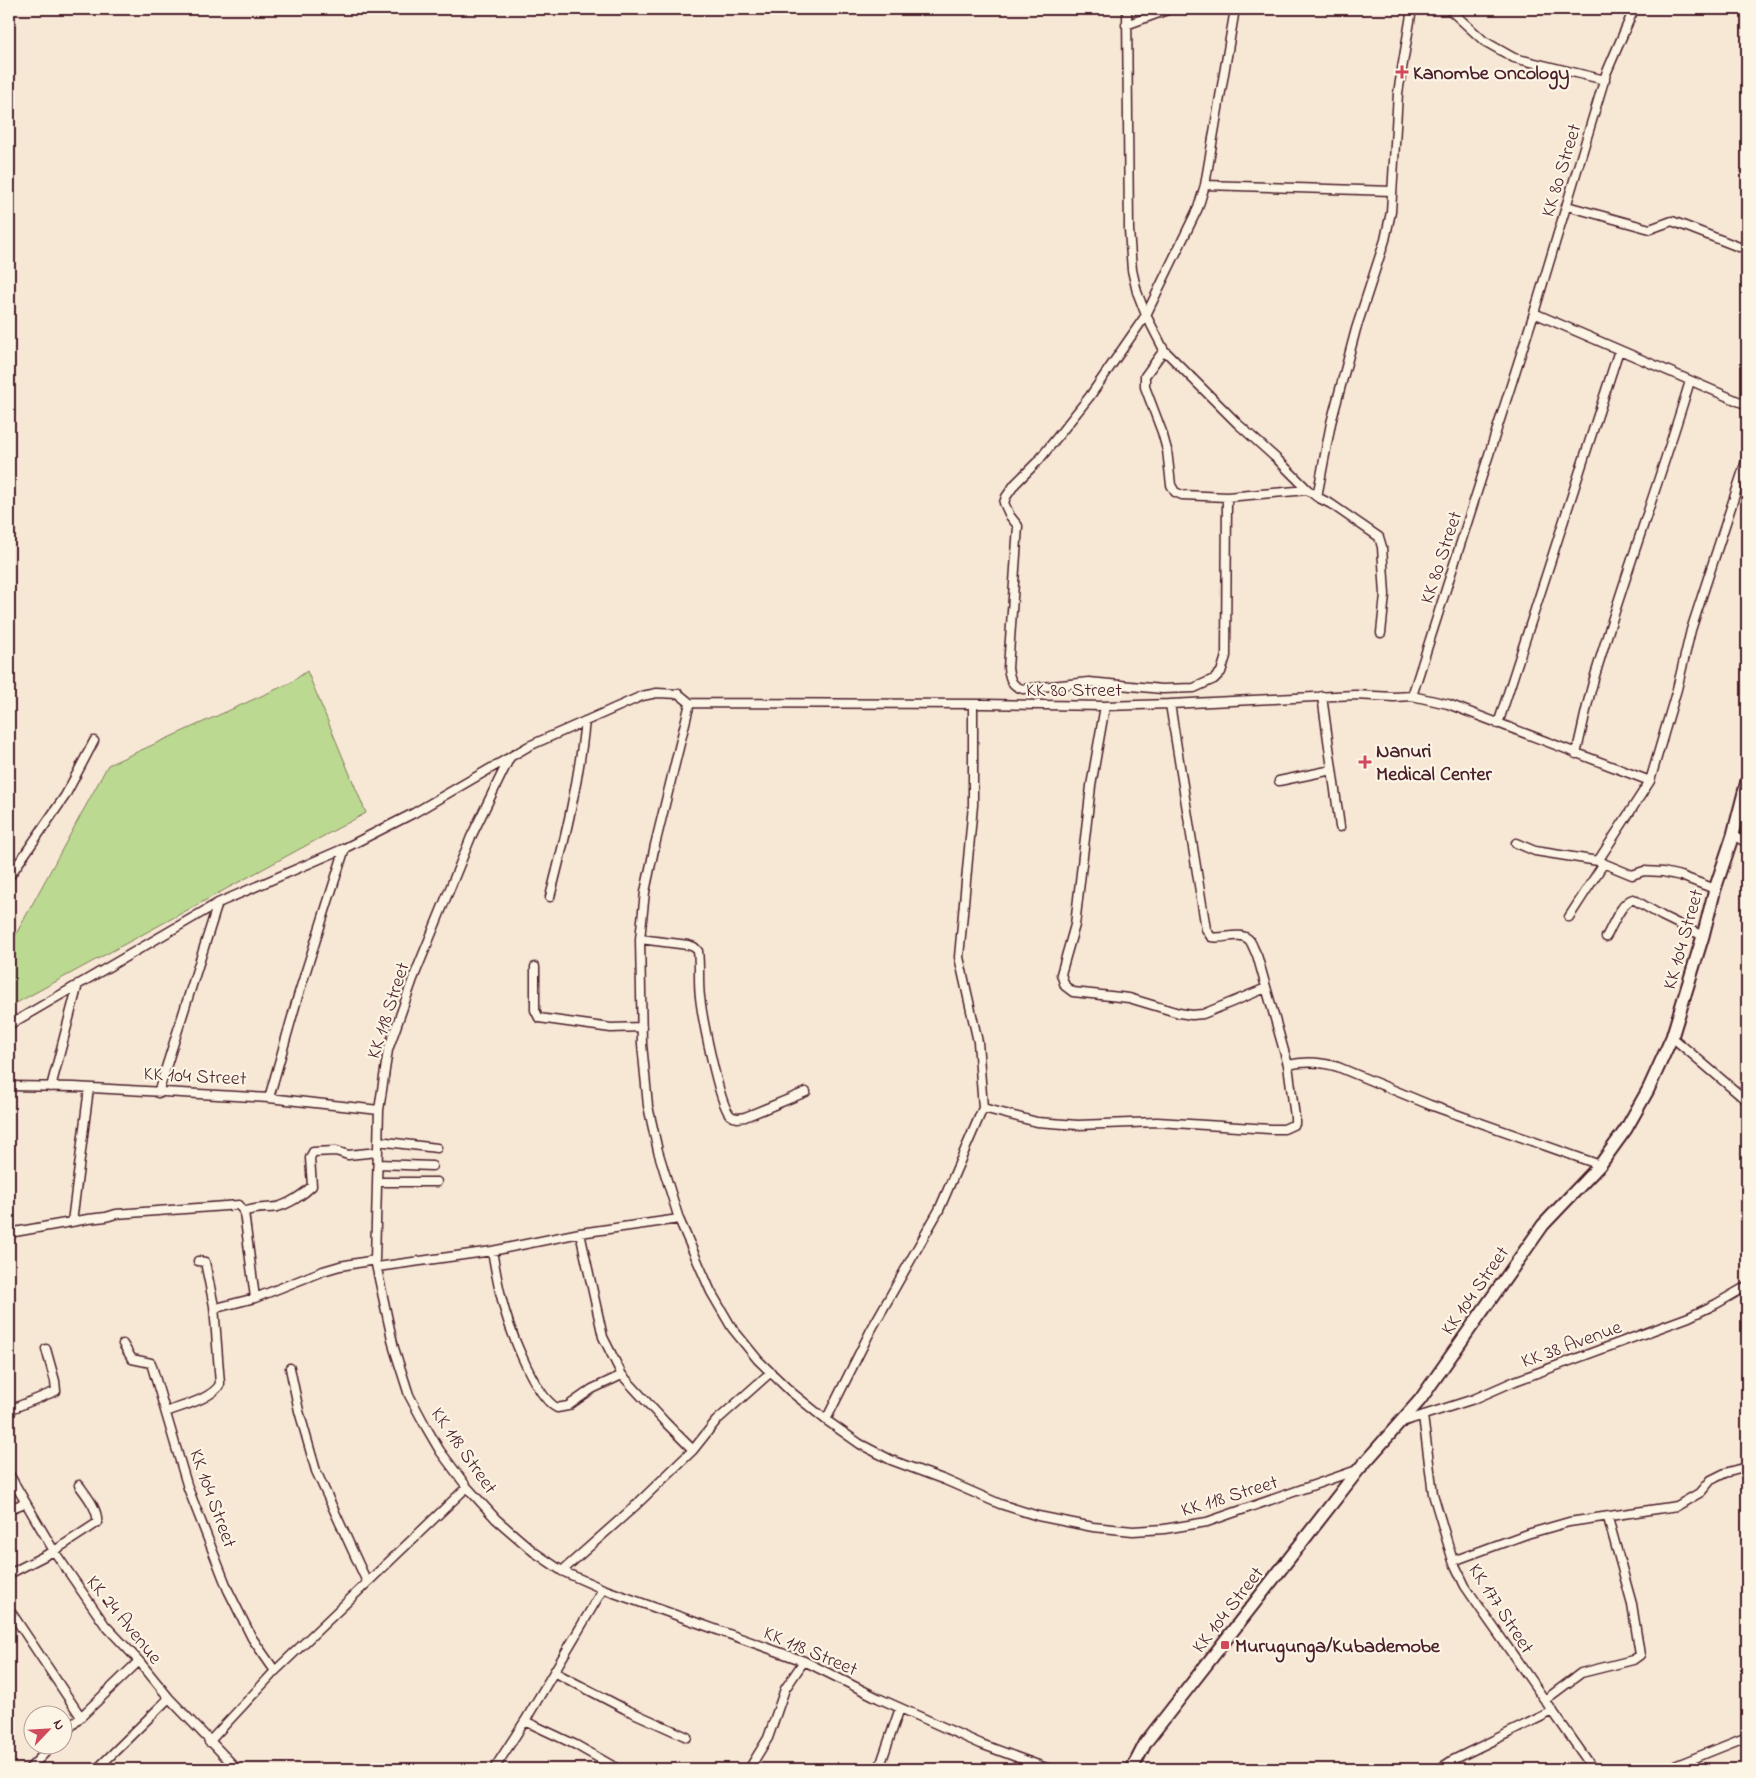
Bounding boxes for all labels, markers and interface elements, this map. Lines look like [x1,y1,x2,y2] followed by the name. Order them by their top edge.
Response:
[1413,60,1569,90] place label: Kanombe Oncology
[1395,65,1409,79] marker: Kanombe Oncology
[1534,120,1590,221] street label: KK 80 Street
[1414,507,1471,608] street label: KK 80 Street
[1026,677,1122,706] street label: KK 80 Street
[1376,738,1492,790] place label: Nanuri Medical Center
[1358,755,1372,769] marker: Nanuri Medical Center
[1656,886,1713,993] street label: KK 104 Street
[360,958,419,1063] street label: KK 118 Street
[143,1060,247,1095] street label: KK 104 Street
[1435,1241,1518,1342] street label: KK 104 Street
[1518,1314,1626,1377] street label: KK 38 Avenue
[422,1402,504,1501] street label: KK 118 Street
[180,1445,243,1552] street label: KK 104 Street
[1178,1469,1282,1526] street label: KK 118 Street
[1460,1558,1540,1661] street label: KK 177 Street
[1186,1561,1272,1660] street label: KK 104 Street
[78,1570,168,1671] street label: KK 24 Avenue
[758,1619,862,1685] street label: KK 118 Street
[1235,1633,1441,1663] place label: Murugunga/Kubademobe
[1219,1639,1231,1651] marker: Murugunga/Kubademobe
[22,1706,72,1756] north arrow
[47,1716,70,1734] text: N

